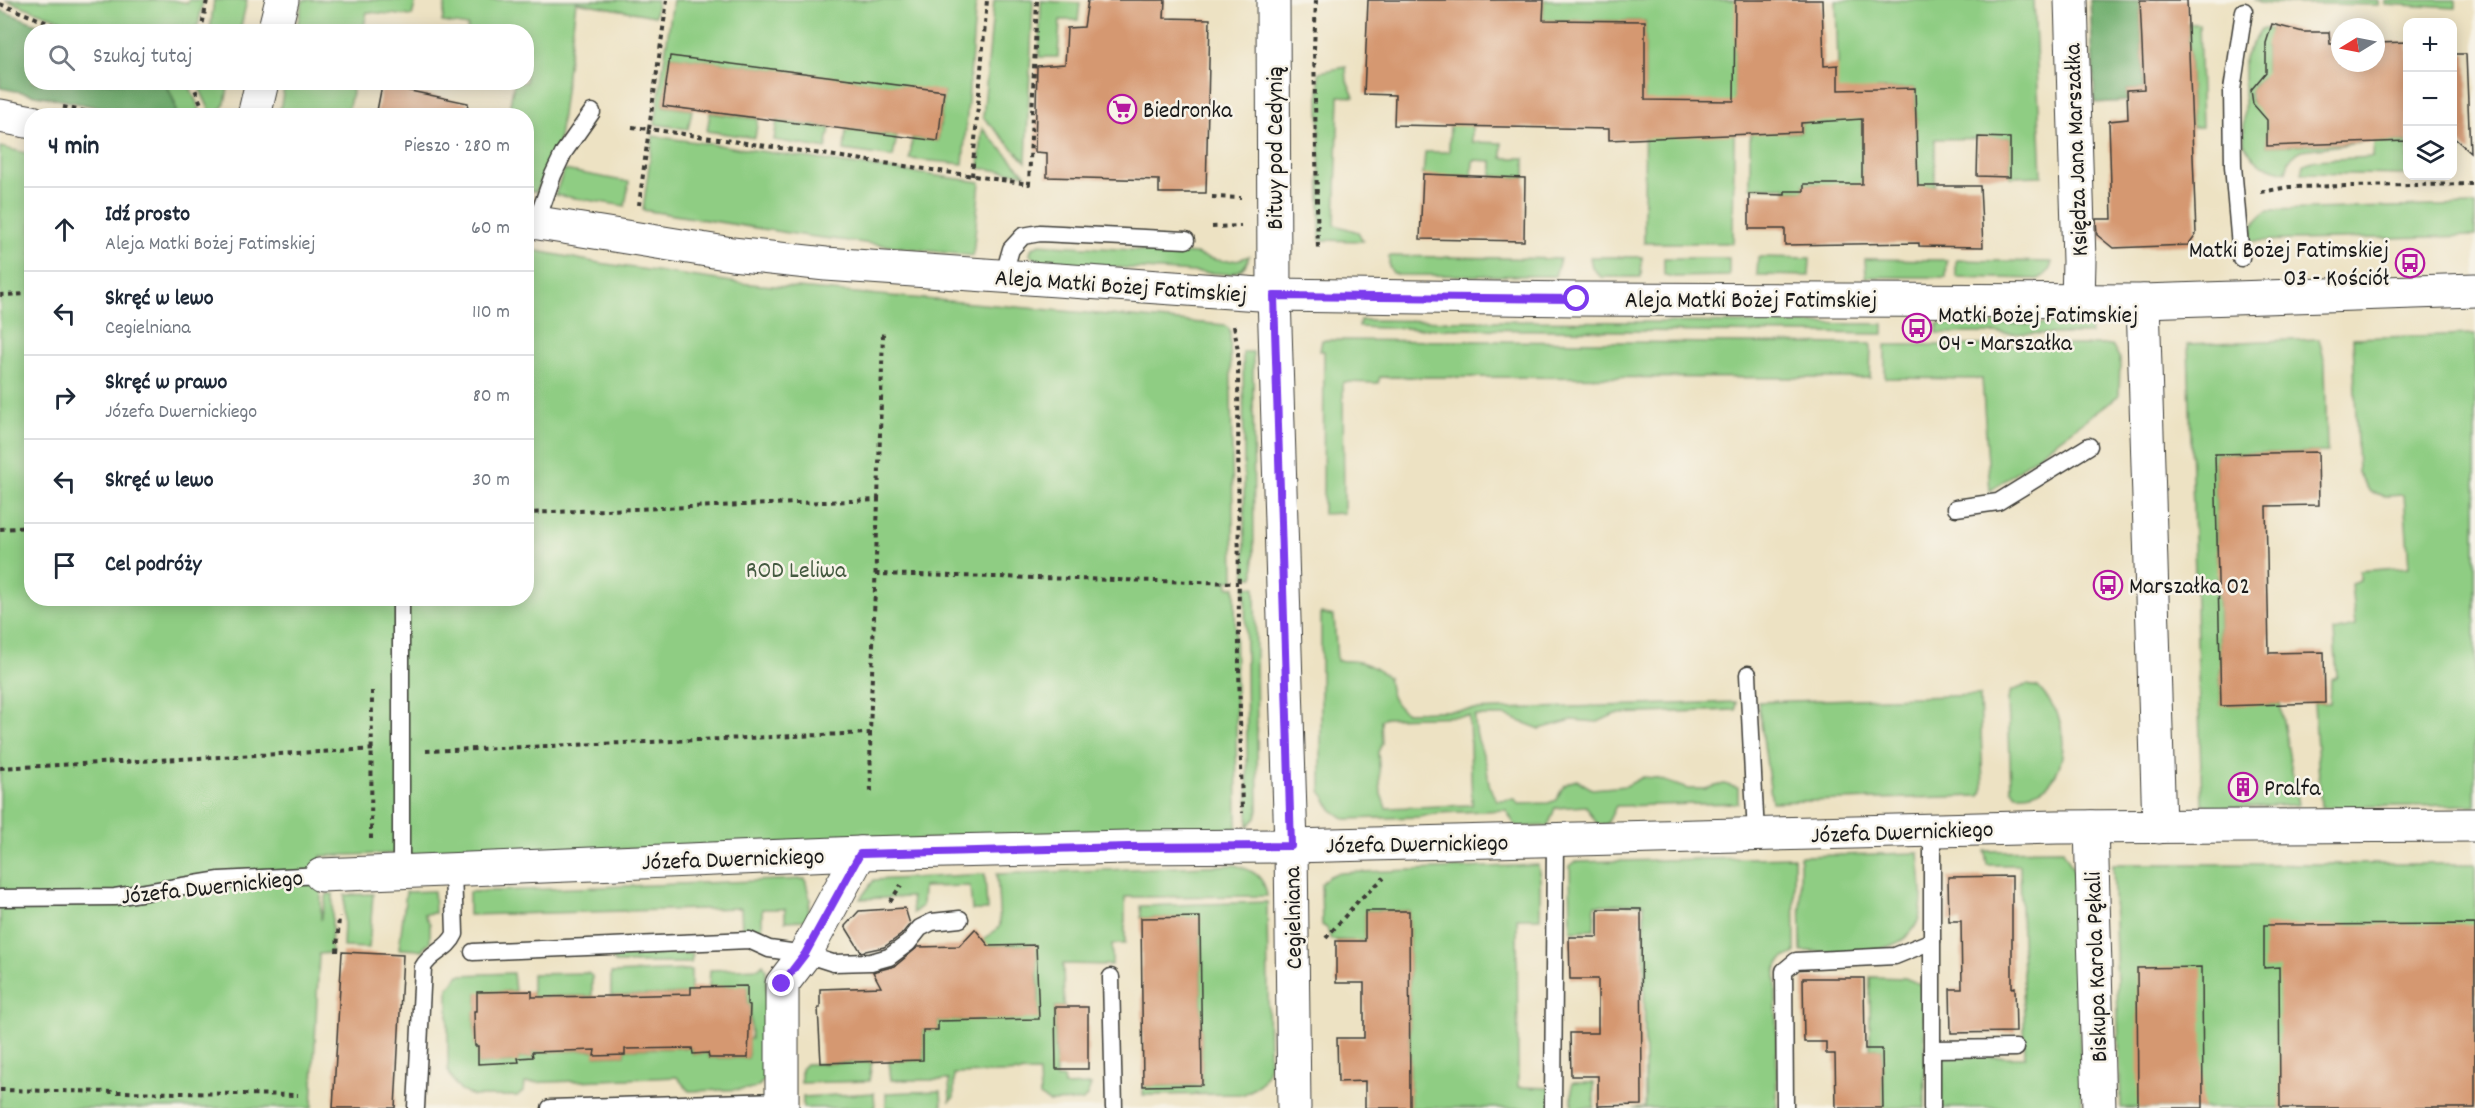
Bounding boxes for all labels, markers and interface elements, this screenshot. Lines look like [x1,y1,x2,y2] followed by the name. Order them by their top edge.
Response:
[2331,18,2385,72] north arrow
[2403,18,2457,180] map controls
[2403,18,2457,72] button: +
[24,24,534,90] search box
[45,41,78,74] icon: search
[93,42,192,73] text: Szukaj tutaj
[2057,42,2099,257] street label: Księdza Jana Marszałka
[1260,66,1294,230] street label: Bitwy pod Cedynią
[2403,72,2457,126] button: −
[1106,93,1138,125] supermarket icon: Biedronka
[1143,95,1233,129] place label: Biedronka
[2403,126,2457,180] button: layers
[48,129,99,166] text: 4 min
[404,133,510,161] text: Pieszo · 280 m
[105,200,190,231] text: Idź prosto
[48,213,81,246] icon: ahead
[471,215,510,243] text: 60 m
[105,231,316,259] text: Aleja Matki Bożej Fatimskiej
[2189,235,2389,297] place label: Matki Bożej Fatimskiej 03 - Kościół
[2394,247,2426,279] bus stop icon: Matki Bożej Fatimskiej 03 - Kościół
[994,262,1248,314] street label: Aleja Matki Bożej Fatimskiej
[105,284,214,315] text: Skręć w lewo
[1563,285,1589,311] route start
[1625,285,1877,319] street label: Aleja Matki Bożej Fatimskiej
[48,297,81,330] icon: left
[472,299,510,327] text: 110 m
[1938,300,2138,362] place label: Matki Bożej Fatimskiej 04 - Marszałka
[1901,312,1933,344] bus stop icon: Matki Bożej Fatimskiej 04 - Marszałka
[105,315,191,343] text: Cegielniana
[105,368,227,399] text: Skręć w prawo
[48,381,81,414] icon: right
[473,383,510,411] text: 80 m
[105,399,257,427] text: Józefa Dwernickiego
[48,465,81,498] icon: left
[105,466,214,497] text: Skręć w lewo
[472,467,510,495] text: 30 m
[48,549,81,582] icon: arrive
[105,550,201,581] text: Cel podróży
[746,555,847,589] park label: ROD Leliwa
[2092,569,2124,601] bus stop icon: Marszałka 02
[2129,571,2250,605] place label: Marszałka 02
[2227,771,2259,803] building icon: Pralfa
[2264,773,2321,807] place label: Pralfa
[1810,814,1994,854] street label: Józefa Dwernickiego
[1325,827,1509,865] street label: Józefa Dwernickiego
[641,841,825,881] street label: Józefa Dwernickiego
[120,863,305,915] street label: Józefa Dwernickiego
[1277,866,1313,970] street label: Cegielniana
[2078,871,2118,1063] street label: Biskupa Karola Pękali
[768,970,794,996] route end

